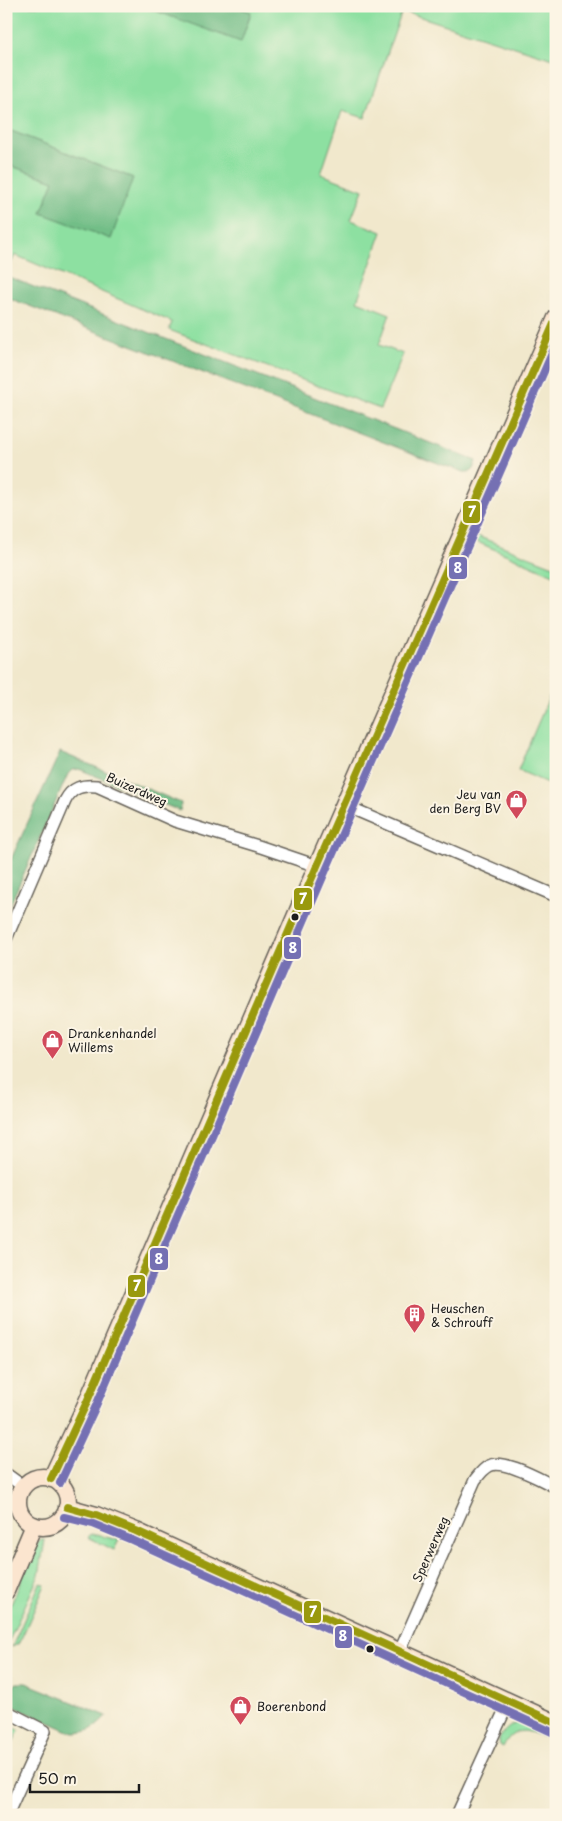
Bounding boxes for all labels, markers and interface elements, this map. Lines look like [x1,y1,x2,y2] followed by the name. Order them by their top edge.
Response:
[462,500,481,524] line badge: 7
[468,501,477,522] text: 7
[448,556,468,580] line badge: 8
[454,557,463,578] text: 8
[104,768,170,810] street label: Buizerdweg
[430,785,501,817] place label: Jeu van den Berg BV
[505,789,529,820] shop icon: Jeu van den Berg BV
[293,887,313,911] line badge: 7
[299,888,308,909] text: 7
[290,912,300,922] unlabelled marker
[283,936,302,960] line badge: 8
[289,937,298,958] text: 8
[68,1024,157,1056] place label: Drankenhandel Willems
[40,1028,64,1059] shop icon: Drankenhandel Willems
[149,1247,169,1271] line badge: 8
[155,1248,164,1269] text: 8
[127,1274,146,1298] line badge: 7
[133,1275,142,1296] text: 7
[431,1299,494,1331] place label: Heuschen & Schrouff
[403,1303,427,1334] building icon: Heuschen & Schrouff
[407,1513,453,1585] street label: Sperwerweg
[303,1600,322,1624] line badge: 7
[309,1601,318,1622] text: 7
[334,1625,353,1649] line badge: 8
[339,1625,348,1646] text: 8
[365,1644,375,1654] unlabelled marker
[229,1694,253,1725] shop icon: Boerenbond
[257,1697,326,1715] place label: Boerenbond
[30,1761,139,1793] scale bar
[38,1766,77,1789] text: 50 m

